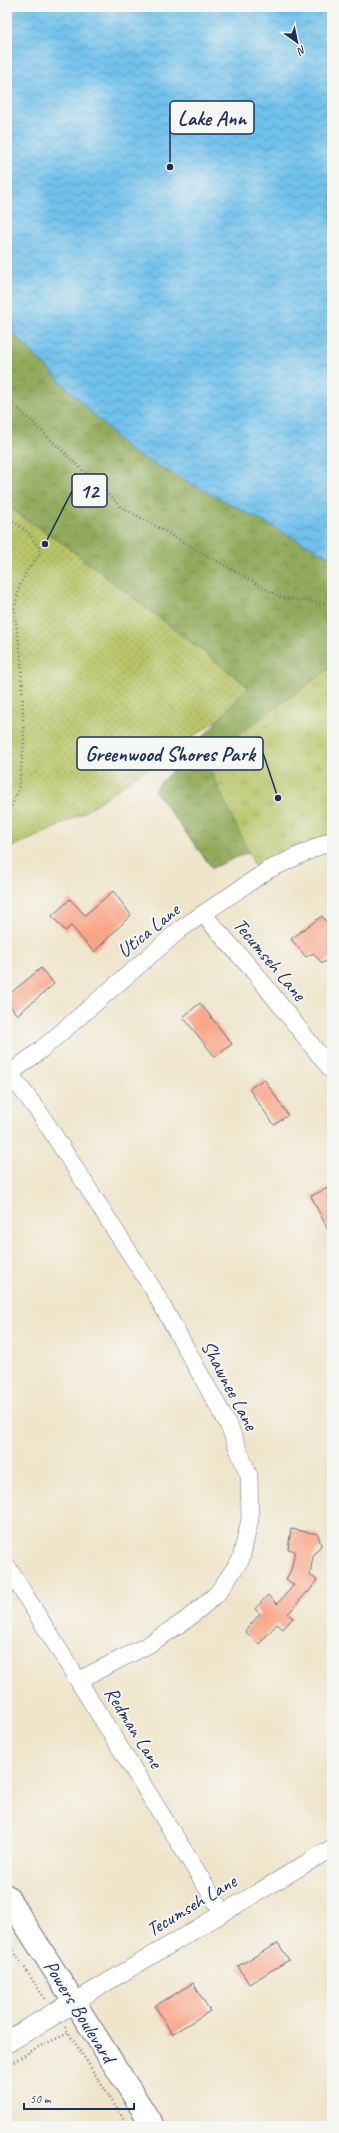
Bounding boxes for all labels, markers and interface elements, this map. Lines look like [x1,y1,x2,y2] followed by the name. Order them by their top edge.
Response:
[277,22,317,62] north arrow
[294,43,309,59] text: N
[170,101,254,134] callout: Lake Ann
[178,105,247,131] text: Lake Ann
[72,474,107,507] callout: 12
[80,478,101,504] text: 12
[77,737,263,770] callout: Greenwood Shores Park
[85,741,257,767] text: Greenwood Shores Park
[112,897,186,963] street label: Utica Lane
[228,913,313,1007] street label: Tecumseh Lane
[195,1336,264,1436] street label: Shawnee Lane
[99,1682,169,1774] street label: Redman Lane
[142,1868,242,1942] street label: Tecumseh Lane
[38,1955,123,2070] street label: Powers Boulevard
[24,2085,134,2111] scale bar
[30,2091,52,2107] text: 50 m

